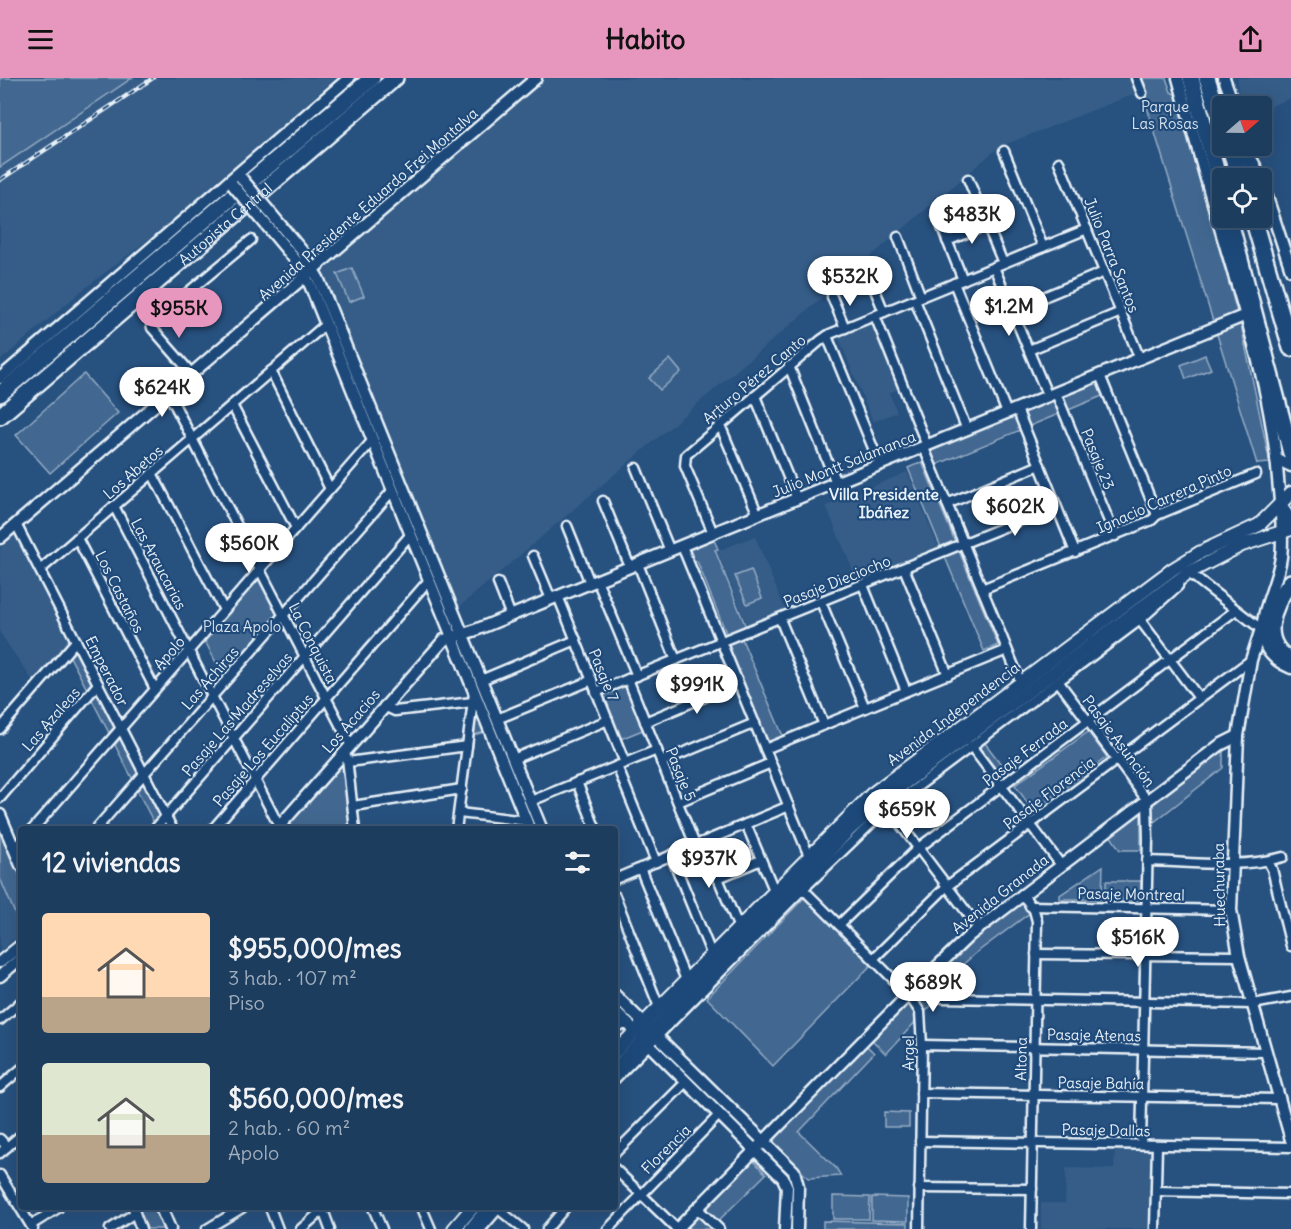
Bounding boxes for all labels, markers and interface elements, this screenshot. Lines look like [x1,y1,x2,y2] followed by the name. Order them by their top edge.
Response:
[605,22,686,56] text: Habito
[24,23,57,56] icon: menu
[1234,23,1267,56] icon: share
[1212,96,1272,156] north arrow
[1212,96,1272,228] map controls
[1131,97,1199,133] park label: Parque Las Rosas
[254,103,482,305] street label: Avenida Presidente Eduardo Frei Montalva
[1212,168,1272,228] button: locate
[174,178,276,269] street label: Autopista Central
[930,194,1014,245] pin: $483K
[1080,195,1144,315] street label: Julio Parra Santos
[943,201,1001,226] text: $483K
[808,256,892,307] pin: $532K
[821,263,879,288] text: $532K
[967,286,1051,337] pin: $1.2M
[137,288,221,339] pin: $955K
[984,293,1034,318] text: $1.2M
[150,295,208,320] text: $955K
[699,330,809,428] street label: Arturo Pérez Canto
[120,367,204,418] pin: $624K
[133,374,191,399] text: $624K
[769,426,919,501] street label: Julio Montt Salamanca
[1077,426,1119,492] street label: Pasaje 23
[99,441,167,503] street label: Los Abetos
[1094,461,1234,537] street label: Ignacio Carrera Pinto
[829,484,939,522] district label: Villa Presidente Ibáñez
[973,486,1057,537] pin: $602K
[985,493,1045,518] text: $602K
[127,515,191,613] street label: Las Araucarias
[207,523,291,574] pin: $560K
[219,530,279,555] text: $560K
[91,548,149,636] street label: Los Castaños
[781,551,893,611] street label: Pasaje Dieciocho
[285,600,342,687] street label: La Conquista
[203,617,281,636] park label: Plaza Apolo
[149,632,189,674] street label: Apolo
[81,633,133,709] street label: Emperador
[177,642,243,714] street label: Las Achiras
[585,646,623,704] street label: Pasaje 7
[178,648,296,780] street label: Pasaje Las Madreselvas
[883,658,1023,770] street label: Avenida Independencia
[655,664,739,715] pin: $991K
[670,671,724,696] text: $991K
[18,683,84,755] street label: Las Azaleas
[318,685,384,757] street label: Los Acacios
[209,689,317,810] street label: Pasaje Los Eucaliptus
[1078,692,1160,791] street label: Pasaje Asunción
[979,714,1072,790] street label: Pasaje Ferrada
[662,744,700,804] street label: Pasaje 5
[999,752,1099,834] street label: Pasaje Florencia
[865,789,949,840] pin: $659K
[878,796,936,821] text: $659K
[667,838,751,889] pin: $937K
[1209,842,1229,927] street label: Huechuraba
[681,845,737,870] text: $937K
[42,846,181,879] text: 12 viviendas
[561,846,594,879] icon: filters
[948,850,1053,938] street label: Avenida Granada
[1077,884,1185,904] street label: Pasaje Montreal
[1096,917,1180,968] pin: $516K
[1111,924,1165,949] text: $516K
[228,932,402,965] text: $955,000/mes
[90,937,162,1009] icon: home
[891,962,975,1013] pin: $689K
[228,965,357,990] text: 3 hab. · 107 m²
[904,969,962,994] text: $689K
[228,990,265,1015] text: Piso
[1047,1025,1141,1045] street label: Pasaje Atenas
[899,1035,918,1071] street label: Argel
[1011,1037,1031,1081] street label: Altona
[1058,1073,1145,1093] street label: Pasaje Bahía
[228,1082,404,1115] text: $560,000/mes
[90,1087,162,1159] icon: home
[228,1115,350,1140] text: 2 hab. · 60 m²
[637,1120,695,1178] street label: Florencia
[1061,1120,1151,1140] street label: Pasaje Dallas
[228,1140,279,1165] text: Apolo

